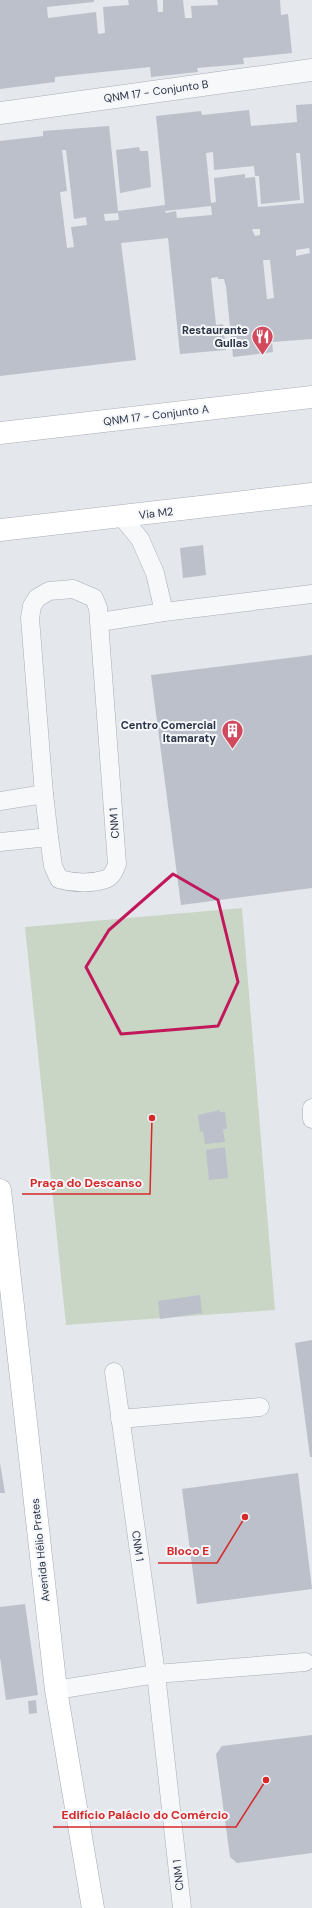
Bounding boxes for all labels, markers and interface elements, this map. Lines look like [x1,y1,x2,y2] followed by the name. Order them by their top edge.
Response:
[103,77,210,105] street label: QNM 17 - Conjunto B
[182,323,248,350] place label: Restaurante Gullas
[250,323,276,356] restaurant icon: Restaurante Gullas
[102,402,210,428] street label: QNM 17 - Conjunto A
[138,504,174,522] street label: Via M2
[121,718,216,745] place label: Centro Comercial Itamaraty
[219,718,245,751] building icon: Centro Comercial Itamaraty
[106,807,122,839] street label: CNM 1
[22,1170,150,1194] callout: Praça do Descanso
[30,1175,142,1191] text: Praça do Descanso
[28,1498,52,1602] street label: Avenida Hélio Prates
[129,1530,147,1562] street label: CNM 1
[158,1539,217,1563] callout: Bloco E
[167,1543,209,1559] text: Bloco E
[53,1803,236,1827] callout: Edifício Palácio do Comércio
[62,1807,228,1823] text: Edifício Palácio do Comércio
[169,1859,187,1891] street label: CNM 1

